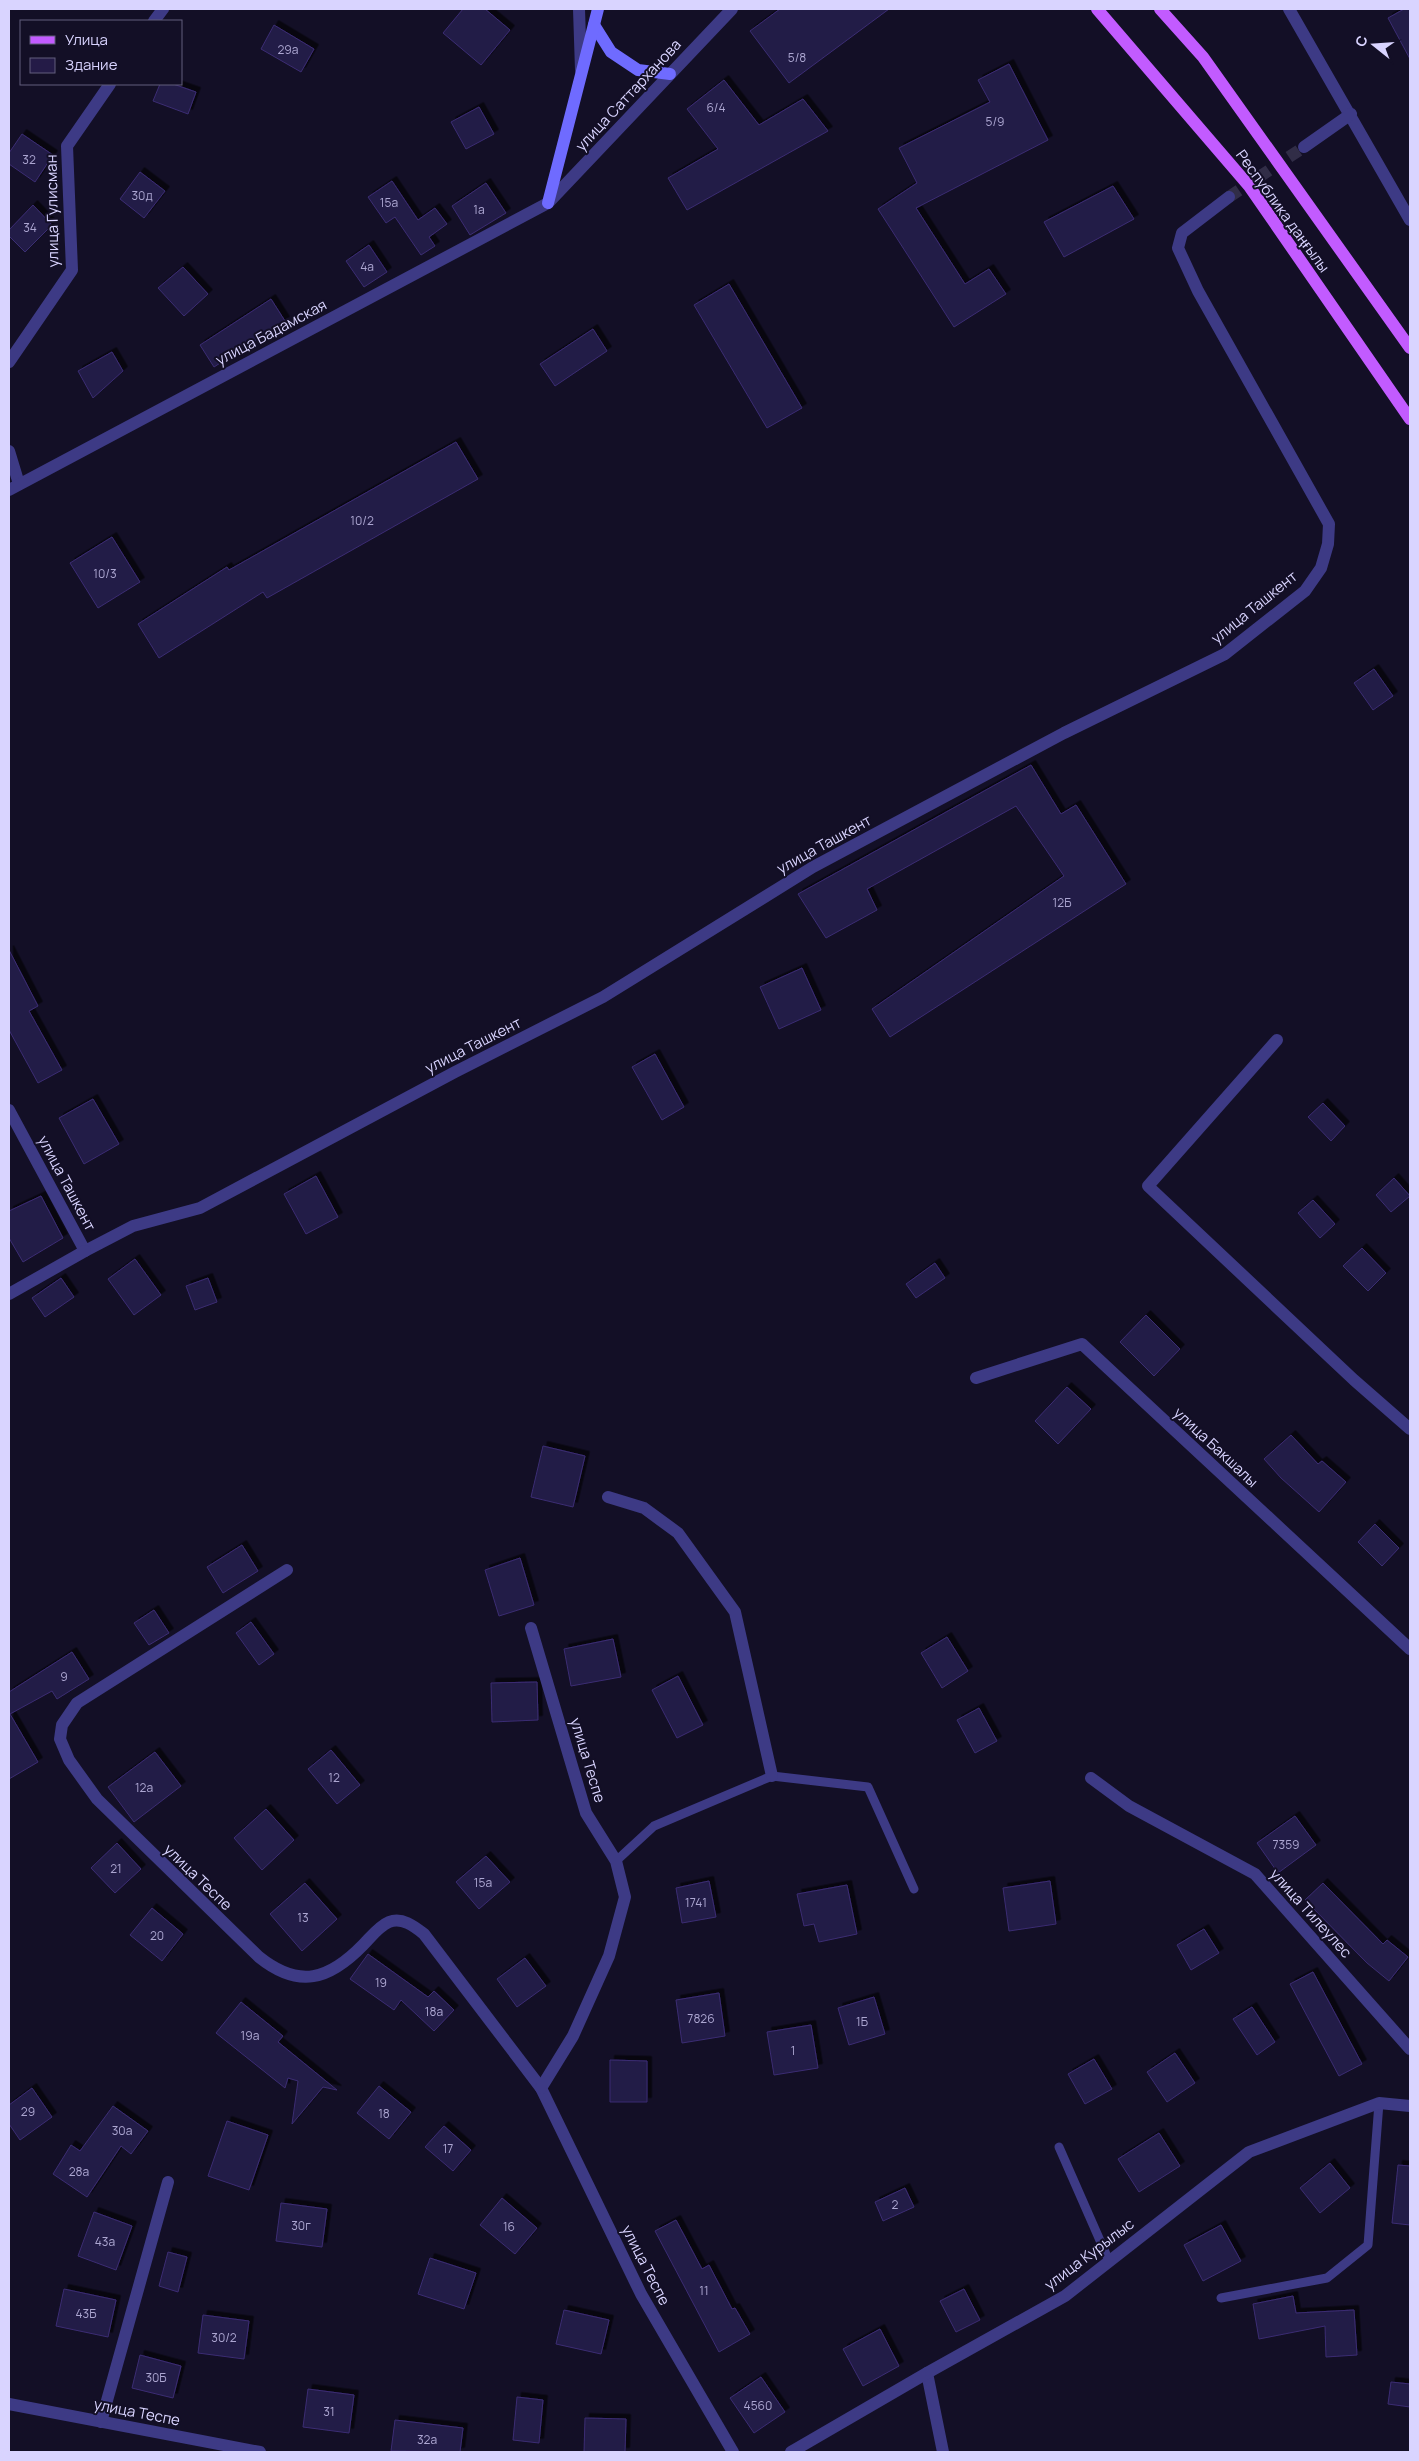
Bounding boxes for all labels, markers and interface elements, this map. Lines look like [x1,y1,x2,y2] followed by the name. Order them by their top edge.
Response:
[20,20,182,85] legend
[1349,20,1399,70] north arrow
[65,29,108,50] text: Улица
[1350,33,1372,49] text: С
[570,34,686,156] street label: улица Саттарханова
[278,41,298,58] house number: 29а
[788,49,806,66] house number: 5/8
[65,54,118,75] text: Здание
[706,99,726,116] house number: 6/4
[985,113,1005,130] house number: 5/9
[1231,145,1335,277] street label: Республика даңғылы
[22,151,36,168] house number: 32
[41,154,63,268] street label: улица Гулисман
[131,187,153,204] house number: 30д
[380,194,398,211] house number: 15а
[473,201,485,218] house number: 1а
[23,219,37,236] house number: 34
[360,258,374,275] house number: 4а
[212,294,330,370] street label: улица Бадамская
[350,512,374,529] house number: 10/2
[93,565,117,582] house number: 10/3
[1206,565,1302,648] street label: улица Ташкент
[773,809,876,879] street label: улица Ташкент
[1053,894,1071,911] house number: 12Б
[421,1012,525,1078] street label: улица Ташкент
[33,1132,101,1235] street label: улица Ташкент
[1169,1402,1263,1492] street label: улица Бакшалы
[60,1668,68,1685] house number: 9
[565,1715,611,1805] street label: улица Теспе
[328,1769,340,1786] house number: 12
[135,1779,153,1796] house number: 12а
[1272,1836,1300,1853] house number: 7359
[159,1839,237,1915] street label: улица Теспе
[110,1860,122,1877] house number: 21
[1265,1864,1357,1962] street label: улица Тилеулес
[474,1874,492,1891] house number: 15а
[685,1894,707,1911] house number: 1741
[297,1909,309,1926] house number: 13
[150,1927,164,1944] house number: 20
[375,1974,387,1991] house number: 19
[425,2003,443,2020] house number: 18а
[687,2010,715,2027] house number: 7826
[856,2013,868,2030] house number: 1Б
[241,2027,259,2044] house number: 19а
[791,2042,795,2059] house number: 1
[21,2103,35,2120] house number: 29
[378,2105,390,2122] house number: 18
[112,2122,132,2139] house number: 30а
[443,2140,453,2157] house number: 17
[69,2163,89,2180] house number: 28а
[892,2196,899,2213] house number: 2
[1040,2213,1138,2295] street label: улица Курылыс
[291,2217,311,2234] house number: 30г
[503,2218,515,2235] house number: 16
[617,2221,675,2309] street label: улица Теспе
[95,2233,115,2250] house number: 43а
[699,2282,709,2299] house number: 11
[76,2305,96,2322] house number: 43Б
[211,2329,237,2346] house number: 30/2
[145,2369,167,2386] house number: 30Б
[92,2393,182,2431] street label: улица Теспе
[744,2397,772,2414] house number: 4560
[323,2403,335,2420] house number: 31
[417,2431,437,2448] house number: 32а

